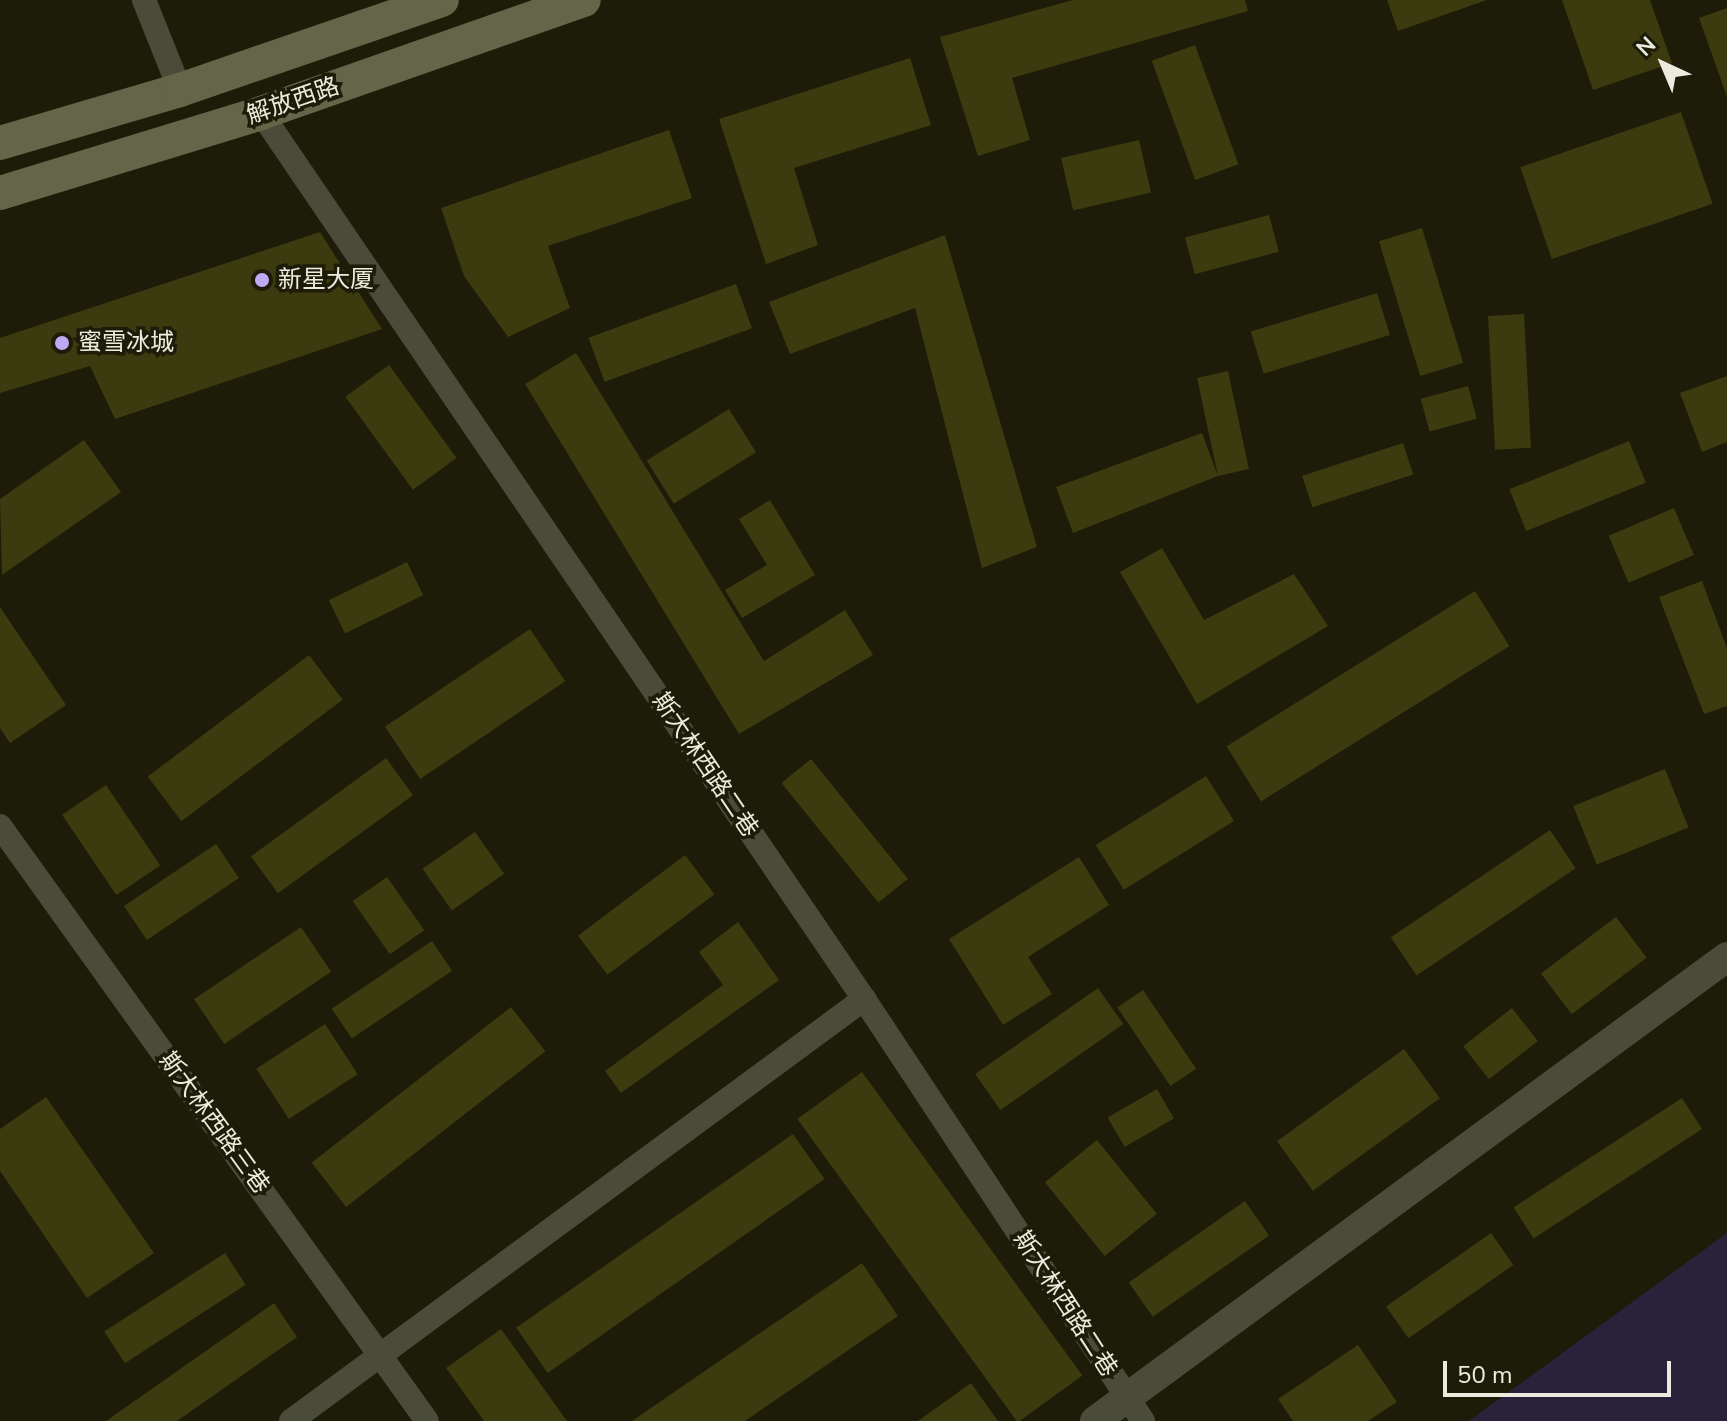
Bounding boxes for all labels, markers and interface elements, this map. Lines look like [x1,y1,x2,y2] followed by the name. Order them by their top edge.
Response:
[1623,24,1703,104] north arrow
[1630,30,1663,63] text: N
[243,72,343,130] street label: 解放西路
[278,266,374,294] place label: 新星大厦
[253,271,271,289] marker: 新星大厦
[78,329,174,357] place label: 蜜雪冰城
[53,334,71,352] marker: 蜜雪冰城
[646,687,764,843] street label: 斯大林西路二巷
[153,1047,275,1199] street label: 斯大林西路三巷
[1007,1226,1123,1382] street label: 斯大林西路二巷
[1447,1345,1675,1395] scale bar
[1457,1359,1513,1391] text: 50 m

